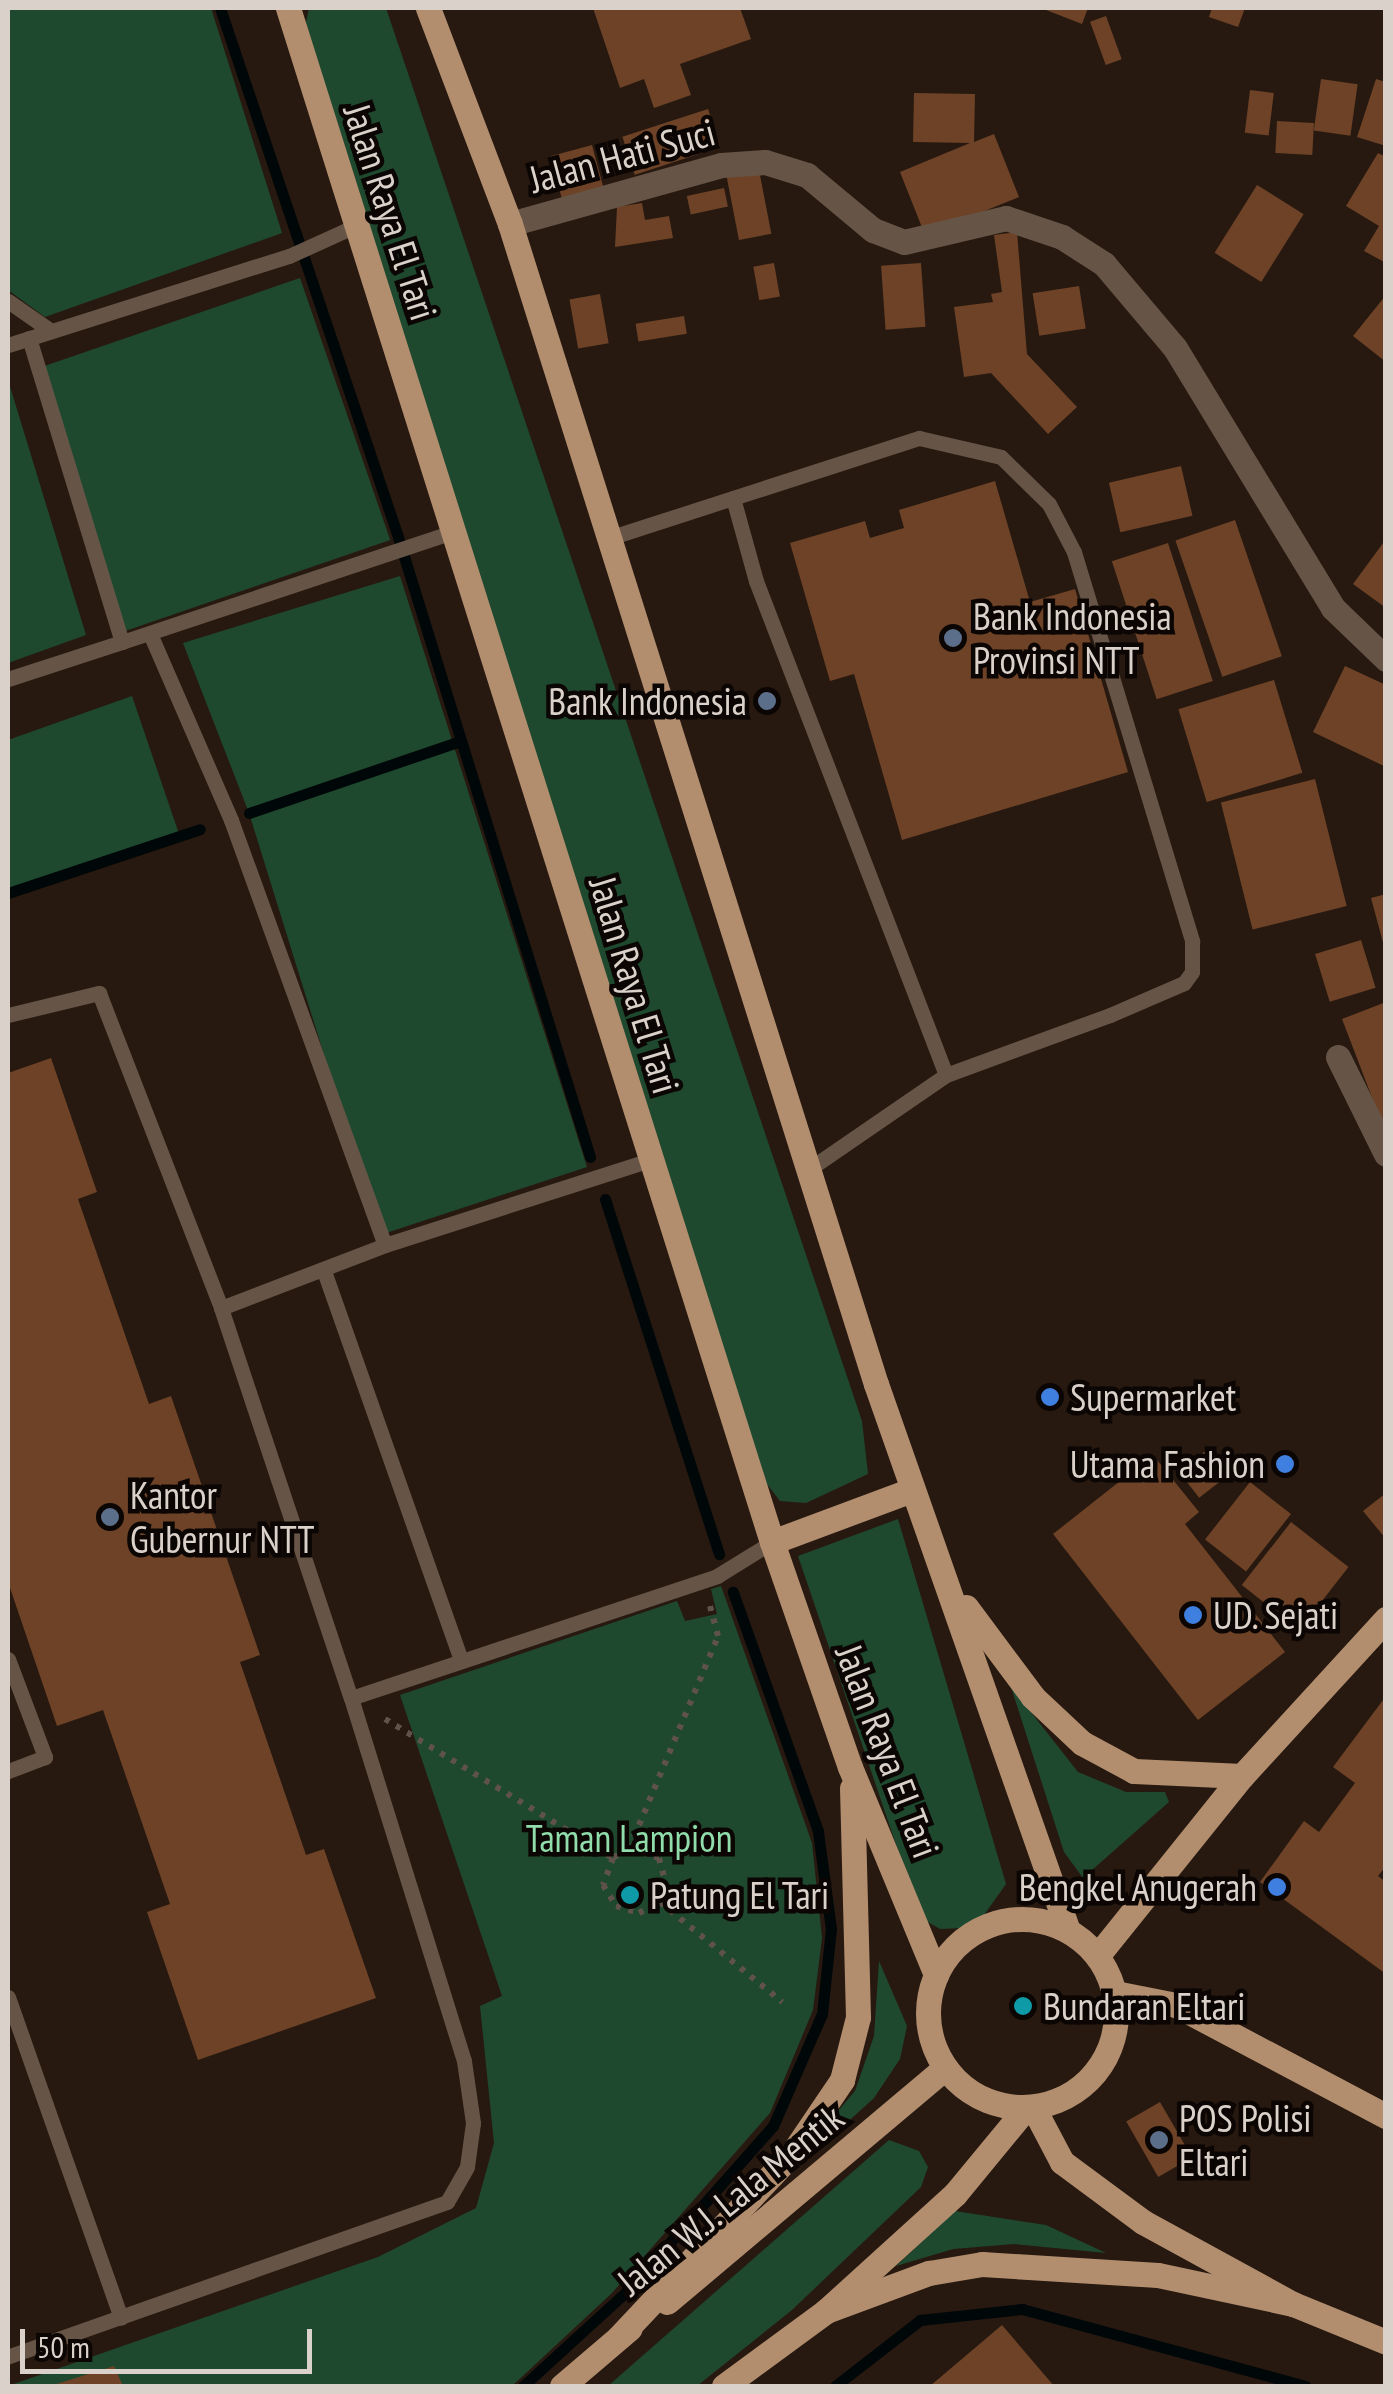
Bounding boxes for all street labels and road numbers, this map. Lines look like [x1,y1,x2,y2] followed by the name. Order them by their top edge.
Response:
[335,98,447,326] street label: Jalan Raya El Tari
[524,108,720,202] street label: Jalan Hati Suci
[580,871,690,1099] street label: Jalan Raya El Tari
[826,1638,950,1864] street label: Jalan Raya El Tari
[607,2093,853,2305] street label: Jalan W.J. Lala Mentik

